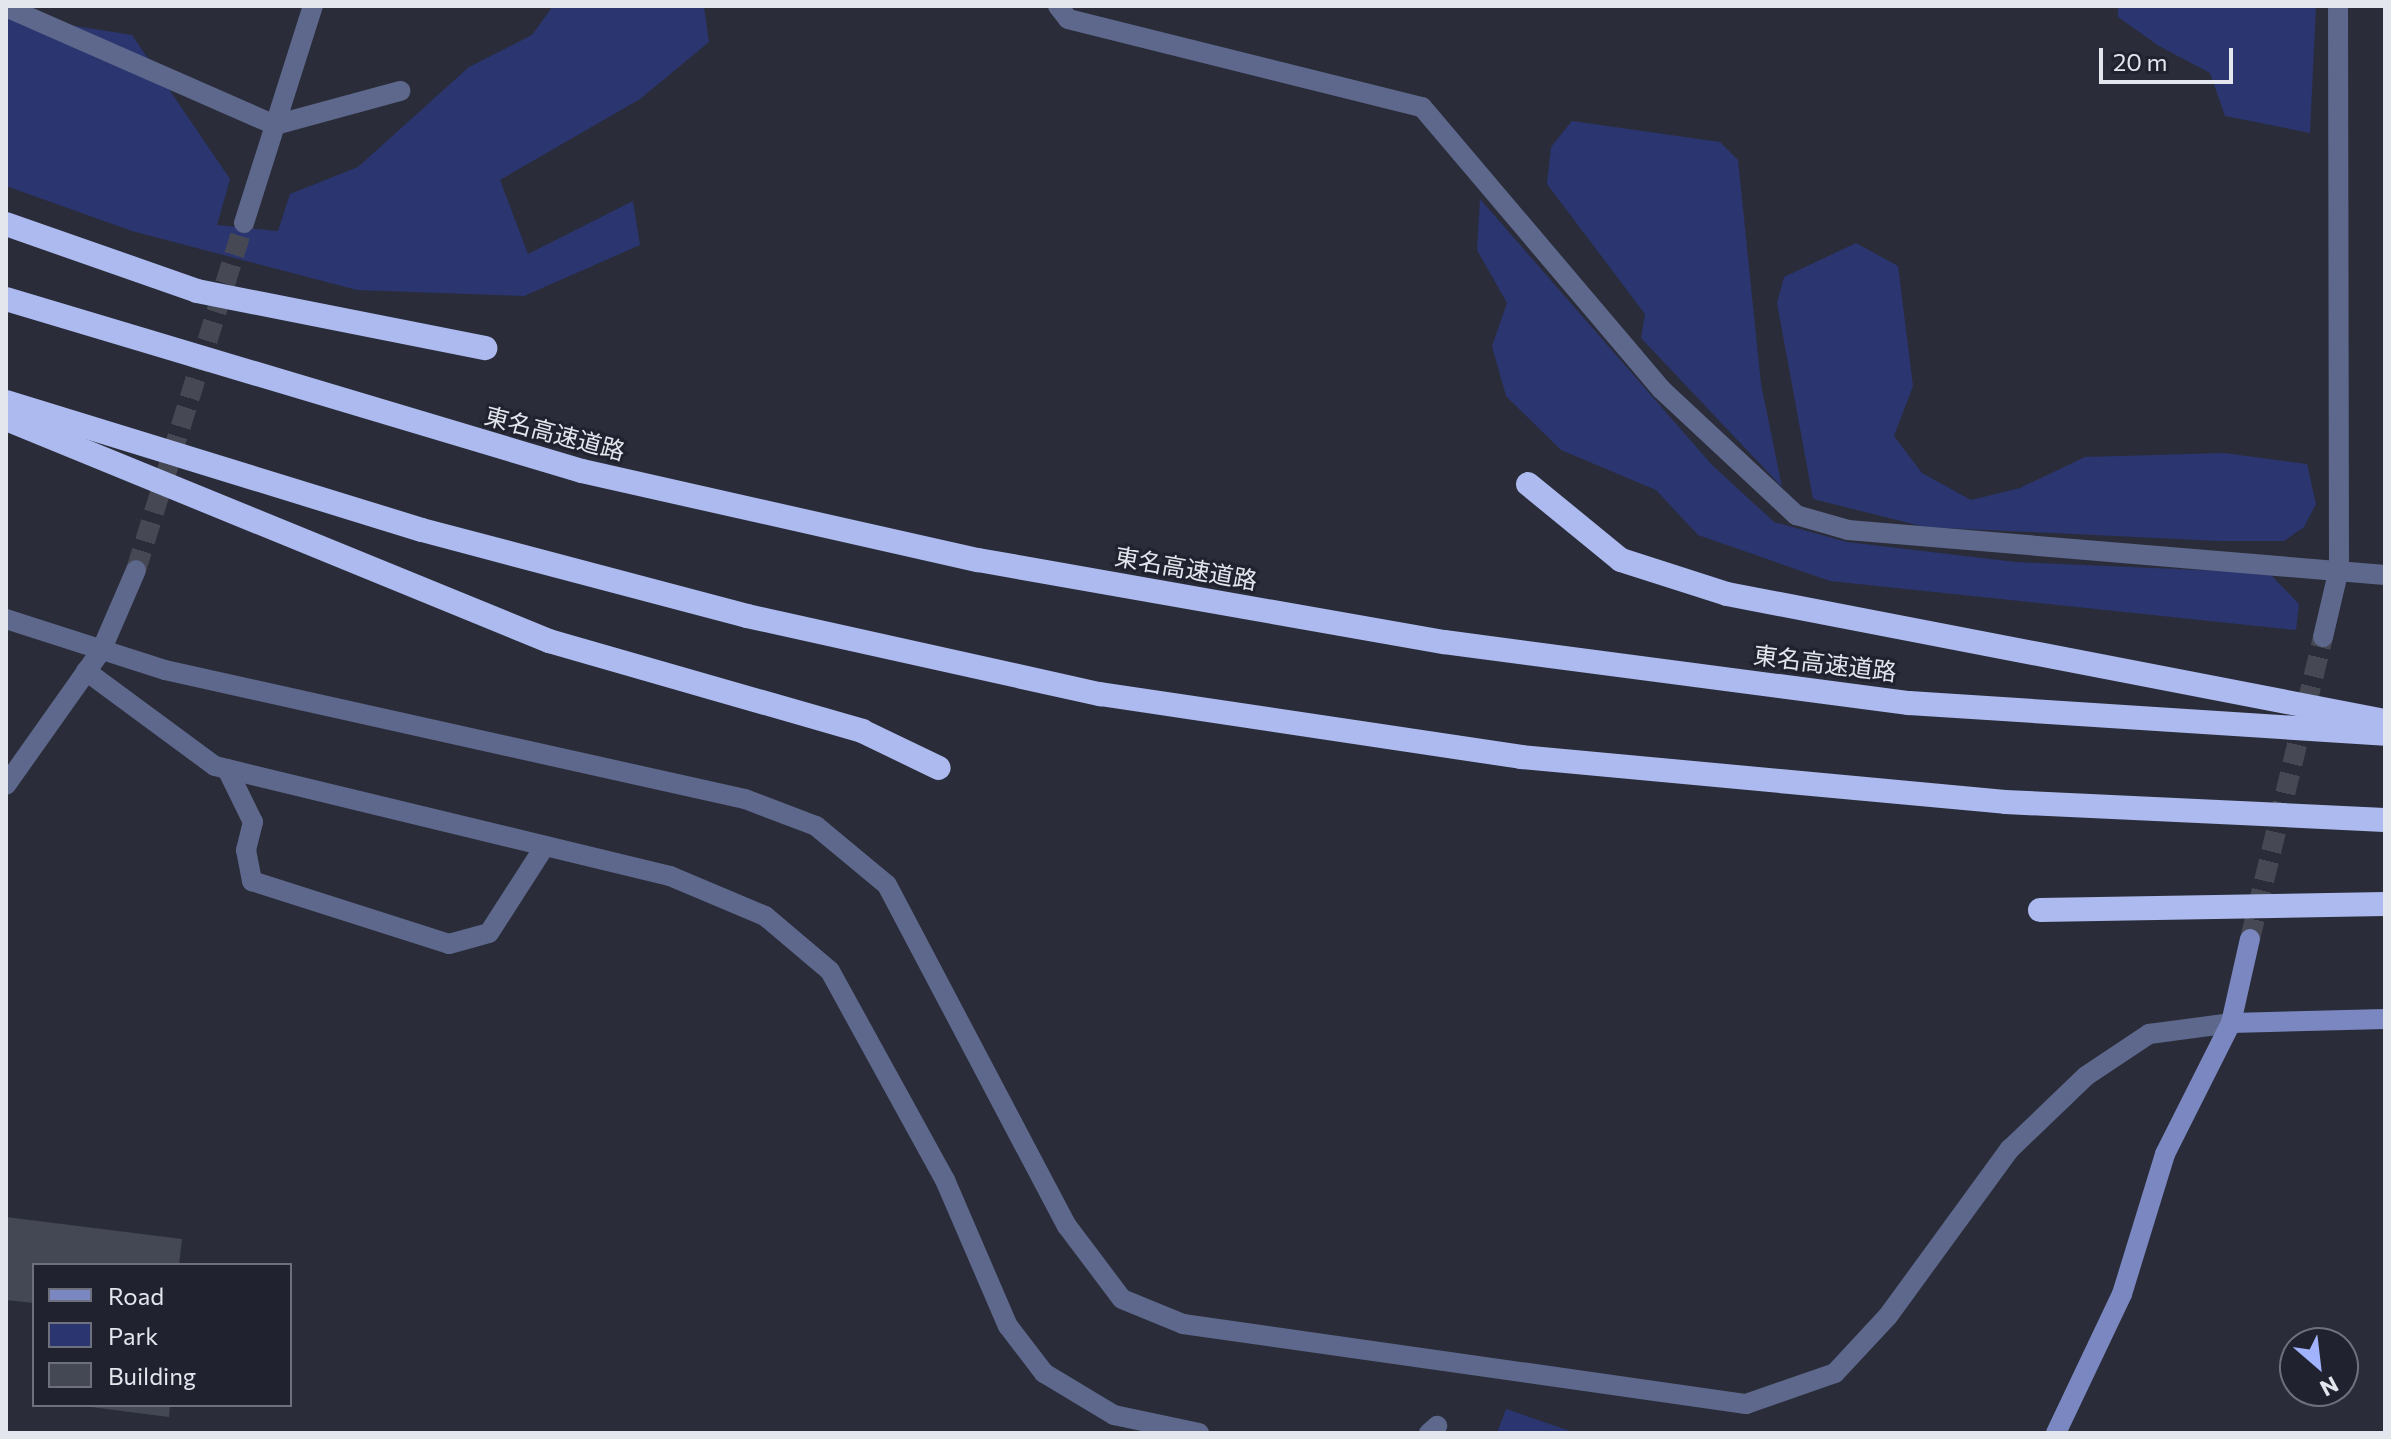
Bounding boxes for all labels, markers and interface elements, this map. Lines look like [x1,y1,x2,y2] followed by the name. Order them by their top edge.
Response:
[2103,32,2237,82] scale bar
[2113,47,2167,76] text: 20 m
[482,400,628,466] street label: 東名高速道路
[1113,541,1259,595] street label: 東名高速道路
[1752,640,1898,686] street label: 東名高速道路
[32,1263,292,1407] legend
[108,1281,164,1310] text: Road
[108,1321,158,1350] text: Park
[2279,1327,2359,1407] north arrow
[108,1361,196,1390] text: Building
[2316,1371,2343,1403] text: N

